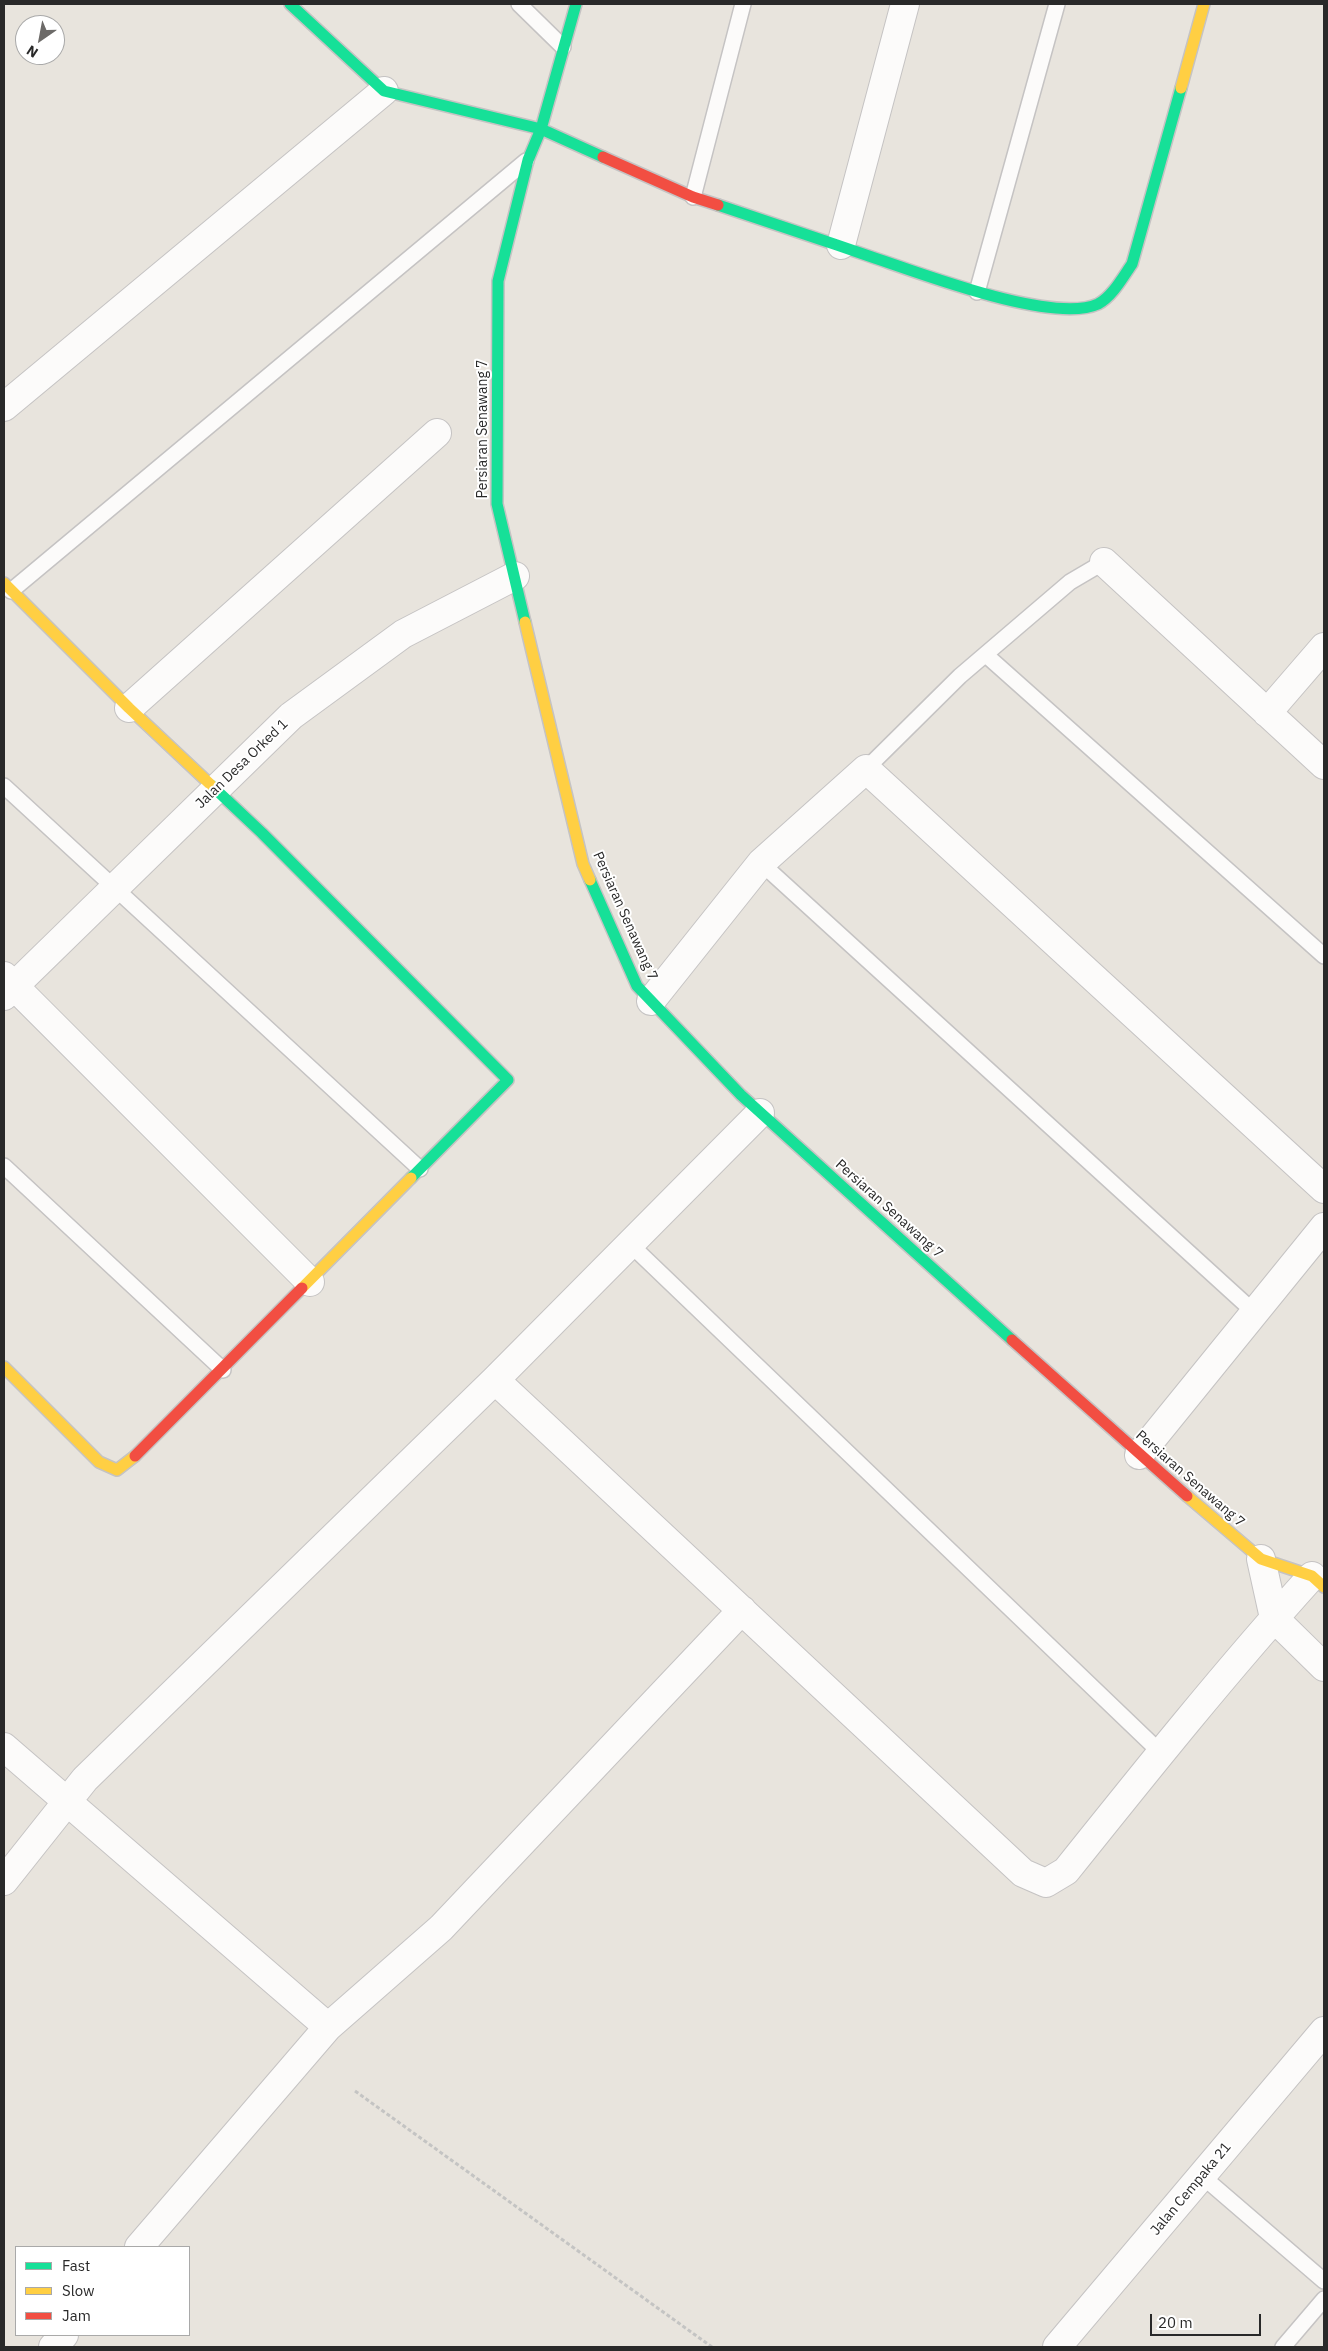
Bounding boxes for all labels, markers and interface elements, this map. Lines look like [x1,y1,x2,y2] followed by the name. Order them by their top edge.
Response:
[15,15,65,65] north arrow
[23,41,42,62] text: N
[475,360,491,498] street label: Persiaran Senawang 7
[192,716,292,812] street label: Jalan Desa Orked 1
[589,849,661,983] street label: Persiaran Senawang 7
[832,1156,946,1262] street label: Persiaran Senawang 7
[1132,1427,1248,1531] street label: Persiaran Senawang 7
[1147,2139,1235,2239] street label: Jalan Cempaka 21
[15,2246,190,2336] legend
[62,2256,90,2275] text: Fast
[62,2281,95,2300] text: Slow
[1153,2304,1264,2336] scale bar
[62,2306,91,2325] text: Jam
[1158,2313,1193,2332] text: 20 m

